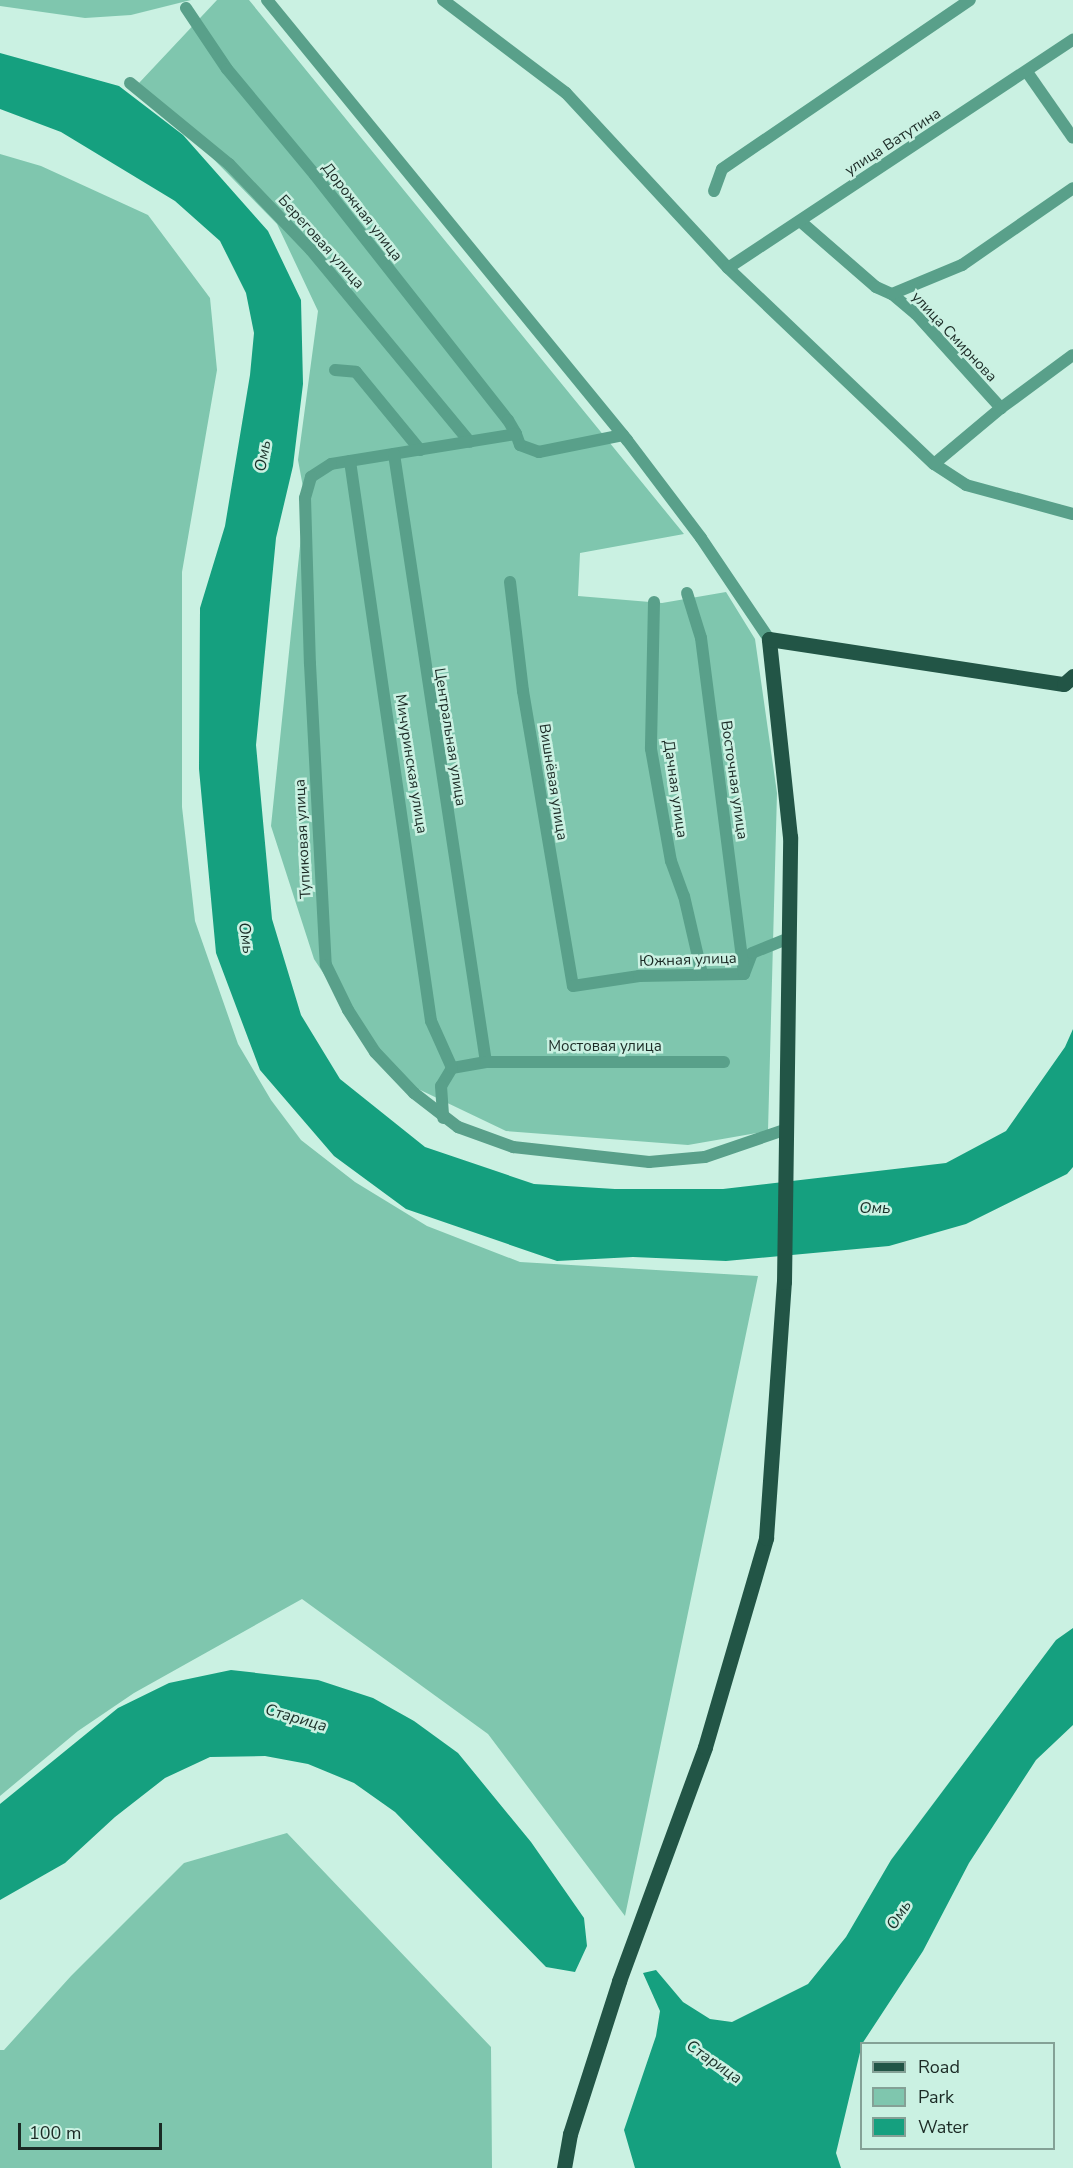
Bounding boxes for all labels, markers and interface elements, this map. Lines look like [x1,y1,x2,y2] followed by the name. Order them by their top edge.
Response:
[842,104,944,180] street label: улица Ватутина
[318,159,406,265] street label: Дорожная улица
[274,191,368,293] street label: Береговая улица
[908,288,1000,386] street label: улица Смирнова
[251,439,275,473] water label: Омь
[430,667,470,807] street label: Центральная улица
[391,693,431,835] street label: Мичуринская улица
[717,719,751,841] street label: Восточная улица
[535,722,571,842] street label: Вишнёвая улица
[659,739,691,839] street label: Дачная улица
[291,779,315,899] street label: Тупиковая улица
[234,921,258,955] water label: Омь
[639,949,737,971] street label: Южная улица
[548,1038,662,1056] street label: Мостовая улица
[859,1198,891,1218] water label: Омь
[263,1700,329,1736] water label: Старица
[882,1897,916,1933] water label: Омь
[682,2036,746,2088] water label: Старица
[860,2042,1055,2150] legend
[918,2055,960,2079] text: Road
[918,2085,954,2109] text: Park
[21,2111,165,2149] scale bar
[918,2115,969,2139] text: Water
[29,2121,81,2145] text: 100 m

